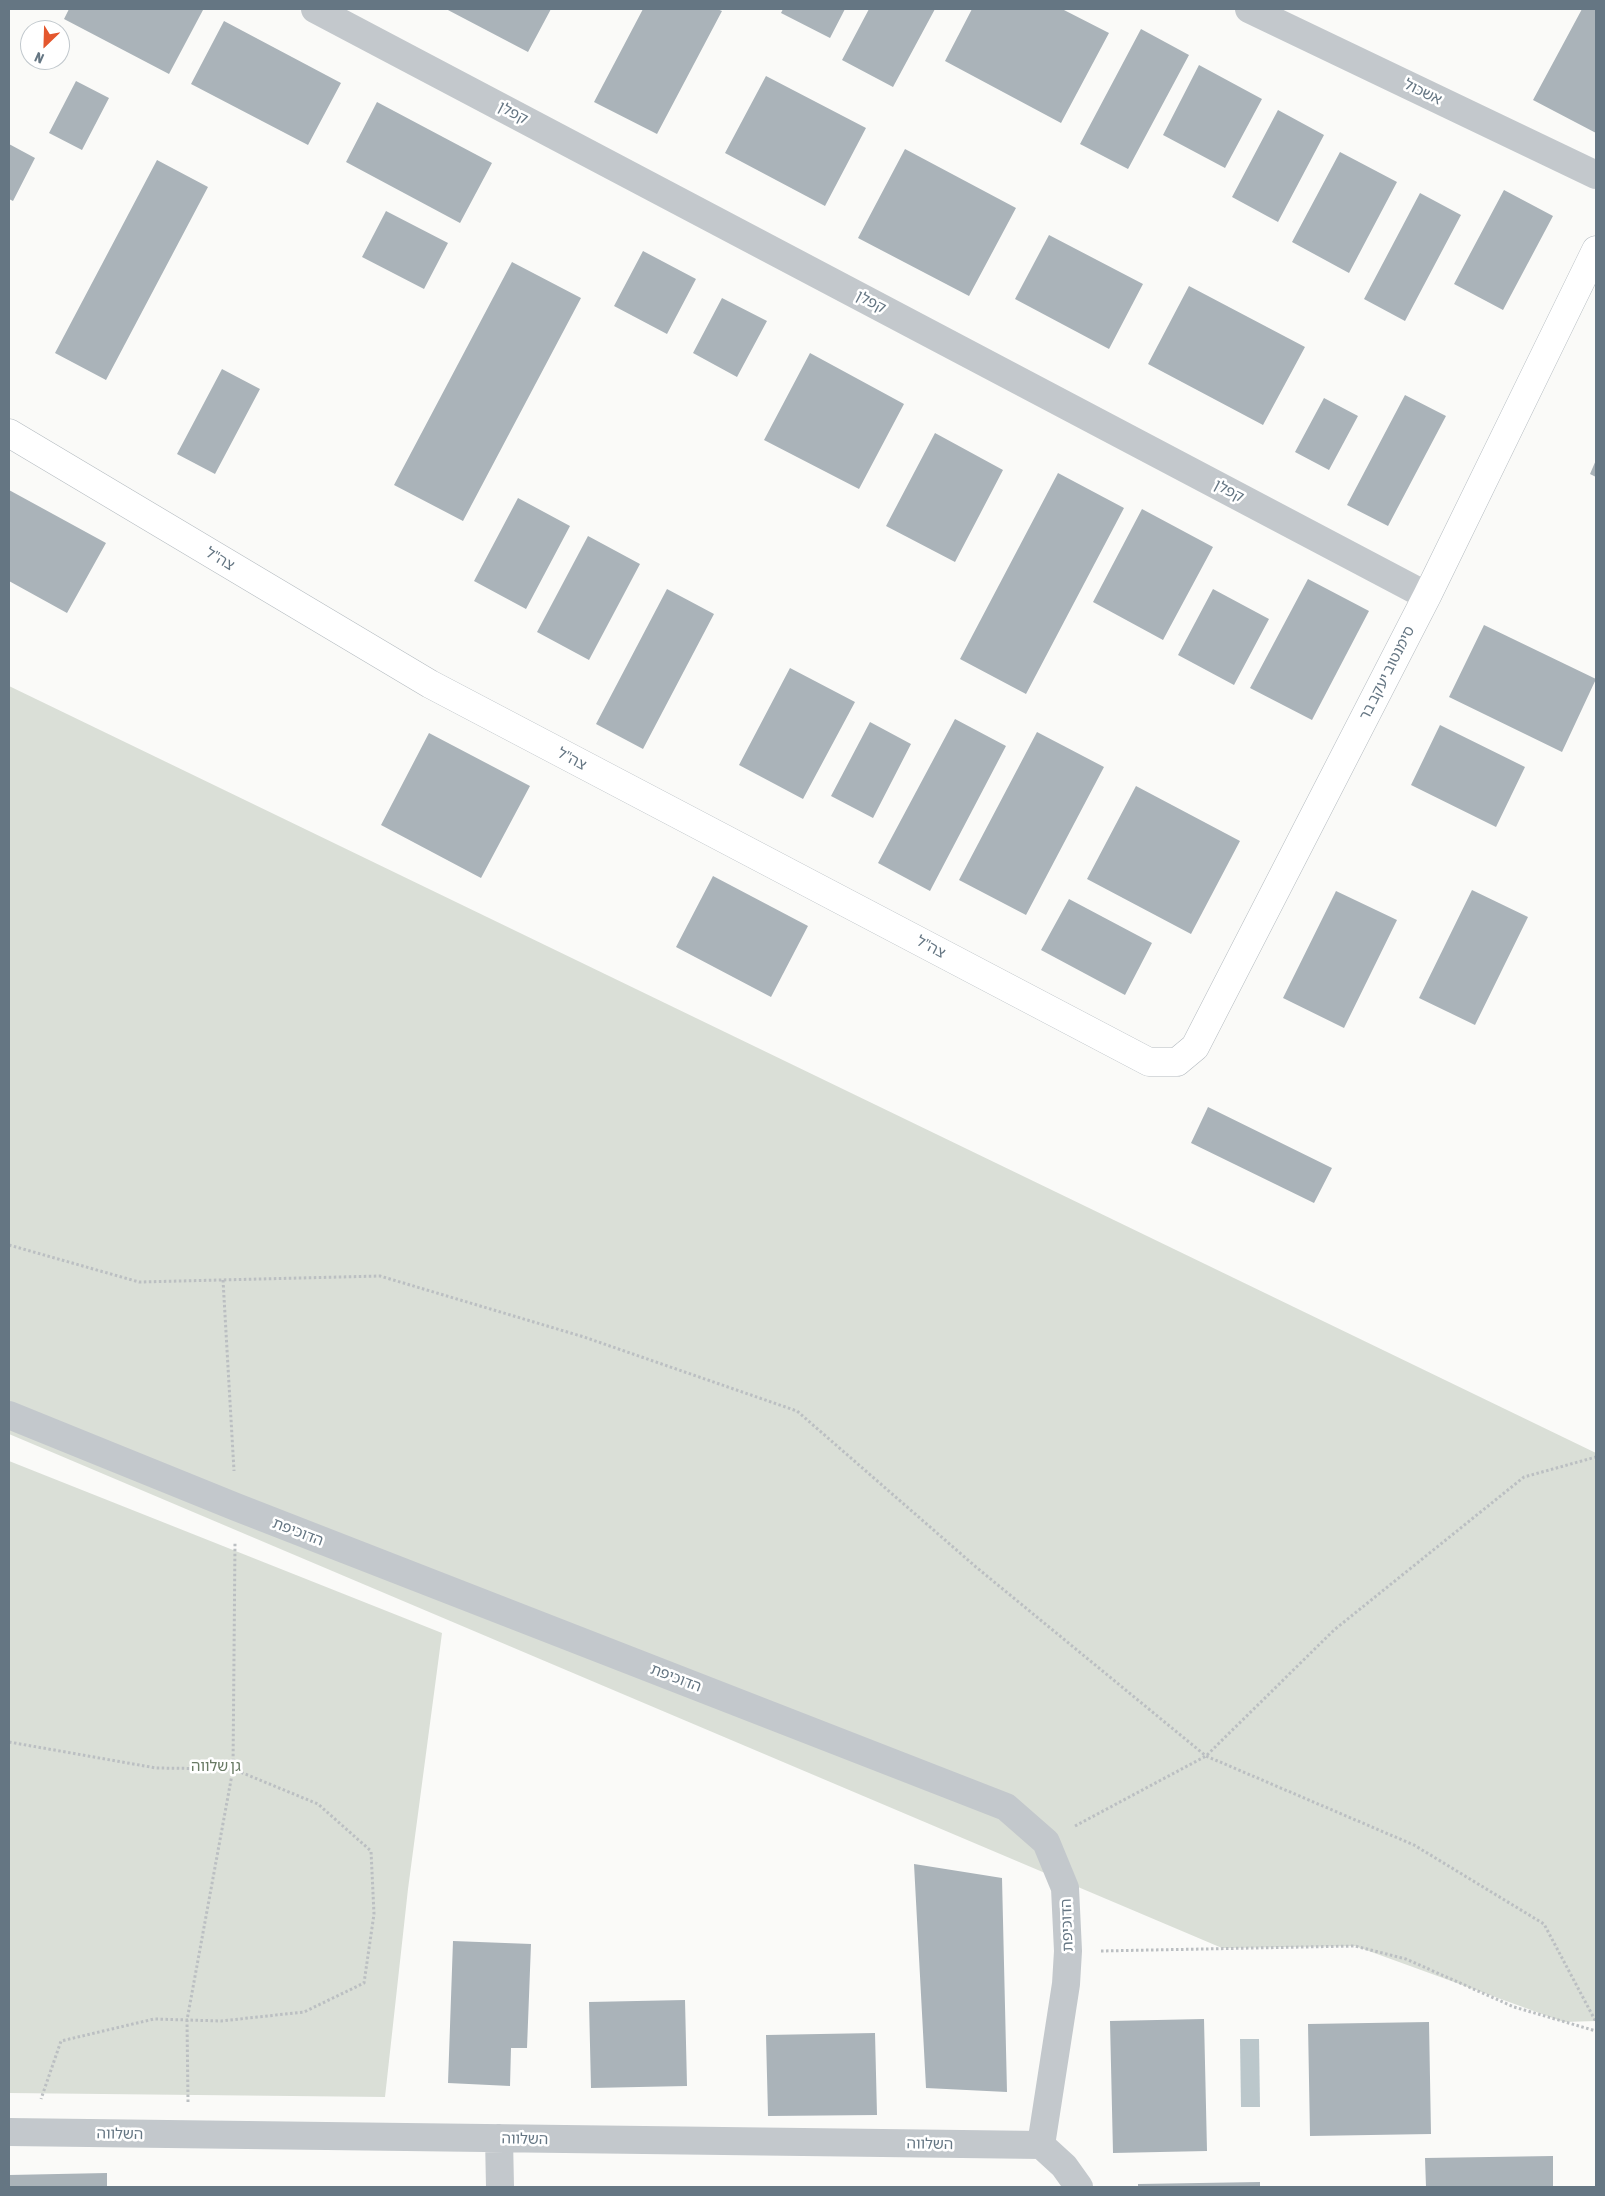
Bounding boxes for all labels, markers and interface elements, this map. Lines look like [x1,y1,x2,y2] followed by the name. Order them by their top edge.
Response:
[20,20,70,70] north arrow
[32,49,46,67] text: N
[1401,75,1445,109] street label: אשכול
[495,98,531,128] street label: קפלן
[853,287,889,317] street label: קפלן
[1211,476,1247,506] street label: קפלן
[202,543,238,575] street label: צה"ל
[1356,623,1418,723] street label: סימנטוב יעקב בר
[554,744,590,774] street label: צה"ל
[913,932,949,962] street label: צה"ל
[270,1514,326,1550] street label: הדוכיפת
[648,1660,704,1696] street label: הדוכיפת
[191,1757,241,1775] park label: גן שלווה
[1057,1898,1077,1952] street label: הדוכיפת
[97,2125,143,2143] street label: השלווה
[502,2130,548,2148] street label: השלווה
[907,2135,953,2153] street label: השלווה

